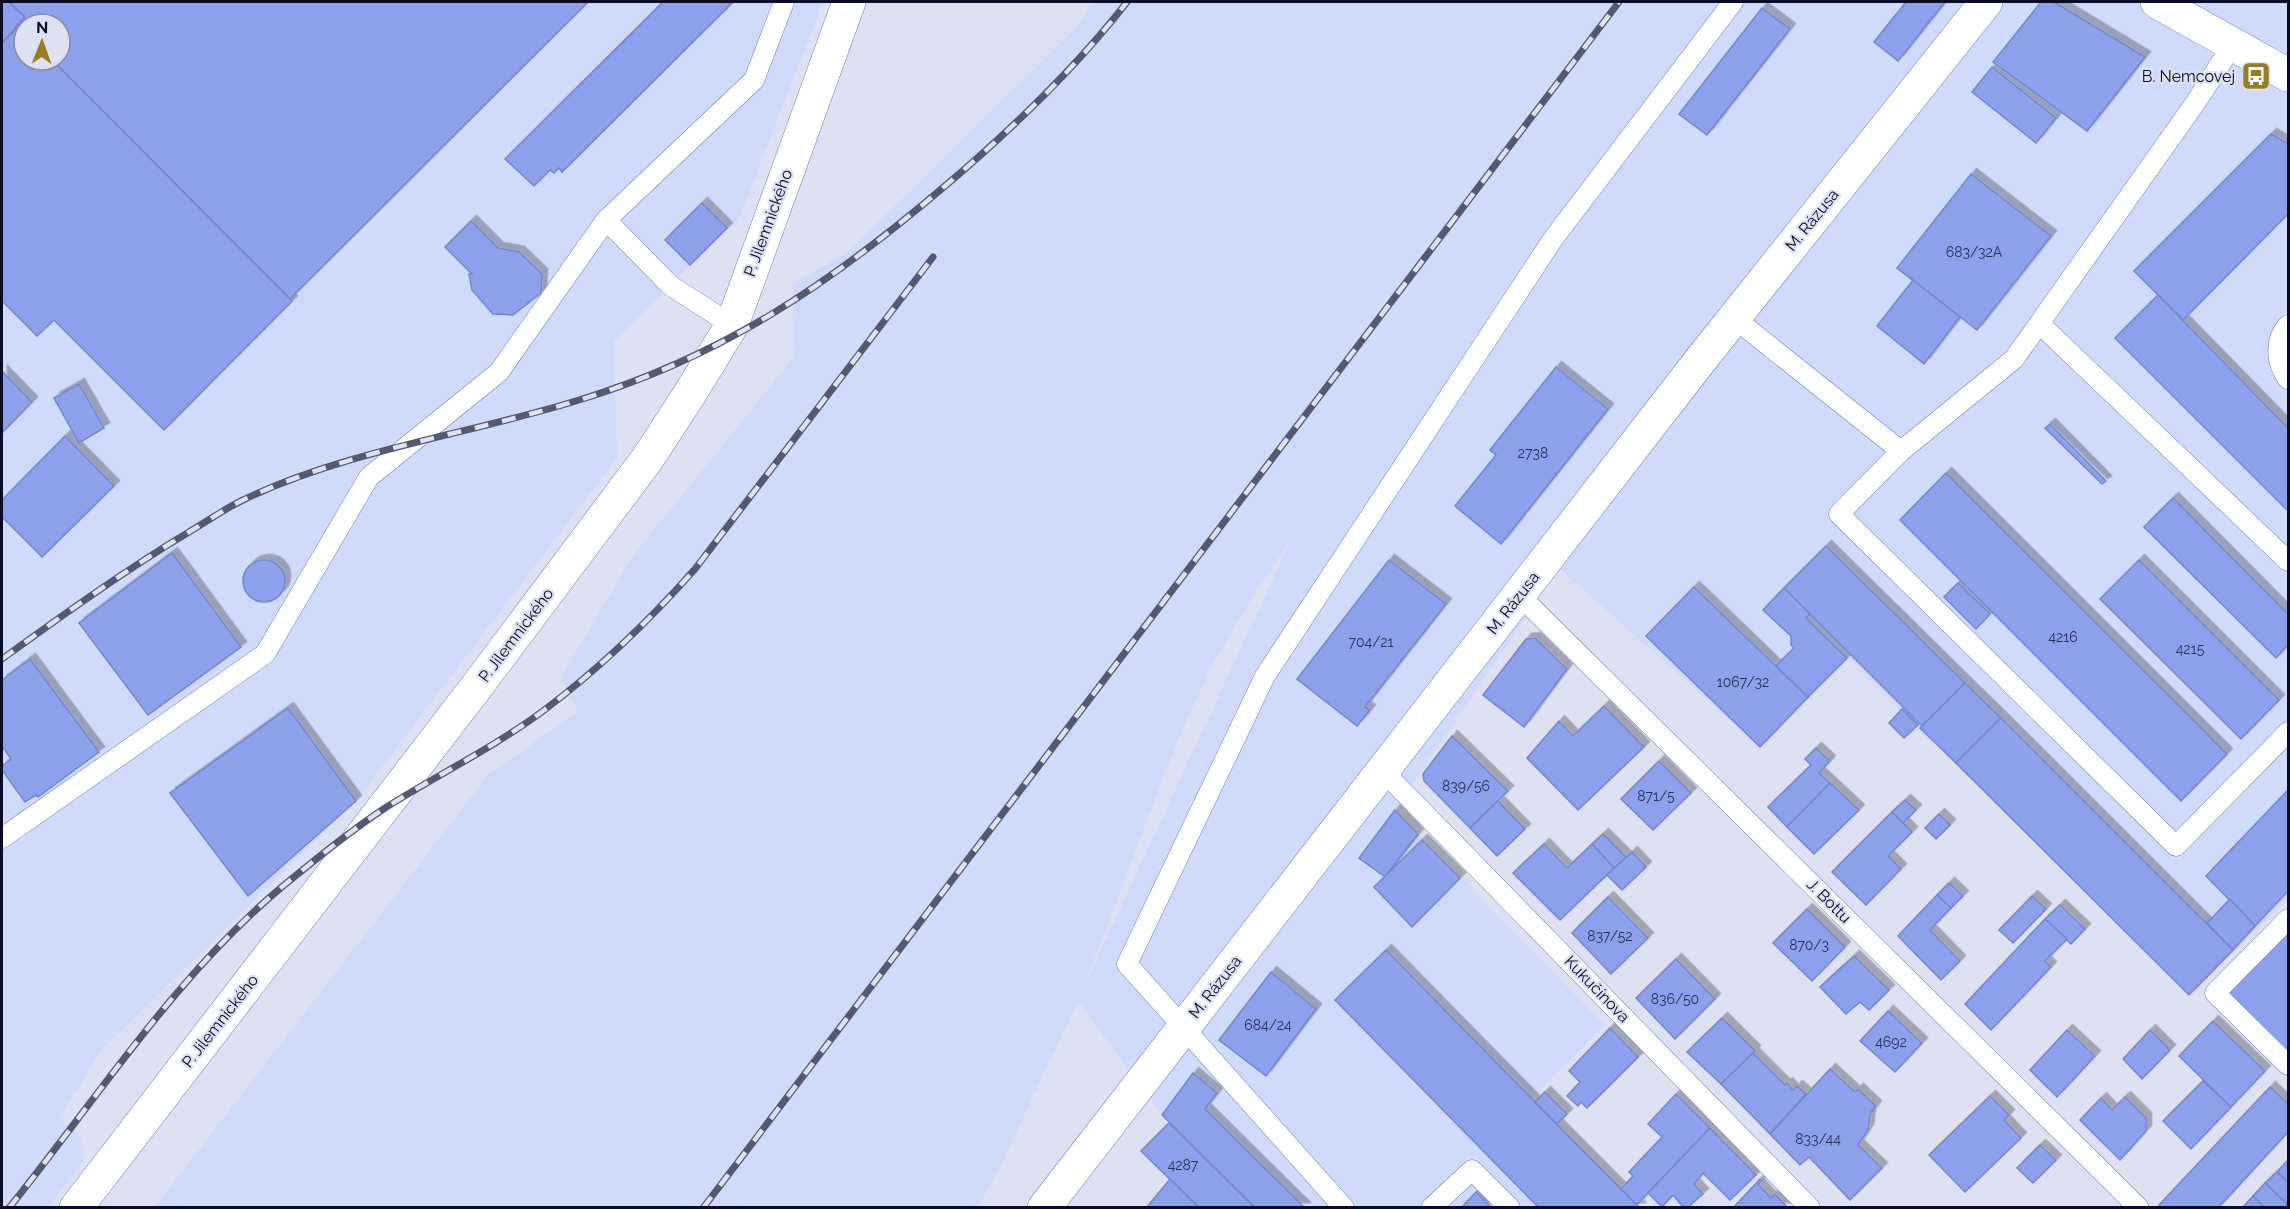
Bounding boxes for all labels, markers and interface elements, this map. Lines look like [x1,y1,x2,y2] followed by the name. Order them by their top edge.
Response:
[12,12,72,72] north arrow
[36,18,49,37] text: N
[2240,60,2272,92] bus stop icon: B. Nemcovej
[2142,67,2235,86] place label: B. Nemcovej
[740,167,796,279] street label: P. Jilemnického
[1781,185,1843,255] street label: M. Rázusa
[1946,244,2003,260] house number: 683/32A
[1518,445,1548,461] house number: 2738
[1483,568,1543,638] street label: M. Rázusa
[474,584,558,686] street label: P. Jilemnického
[2048,629,2078,645] house number: 4216
[1348,634,1394,650] house number: 704/21
[2176,641,2205,657] house number: 4215
[1717,674,1769,690] house number: 1067/32
[1442,778,1490,794] house number: 839/56
[1637,788,1675,804] house number: 871/5
[1803,875,1855,927] street label: J. Bottu
[1587,928,1633,944] house number: 837/52
[1789,937,1829,953] house number: 870/3
[1185,952,1245,1022] street label: M. Rázusa
[1561,952,1633,1026] street label: Kukučínova
[178,971,262,1071] street label: P. Jilemnického
[1651,991,1699,1007] house number: 836/50
[1244,1017,1292,1033] house number: 684/24
[1875,1034,1907,1050] house number: 4692
[1795,1131,1841,1147] house number: 833/44
[1168,1157,1199,1173] house number: 4287

